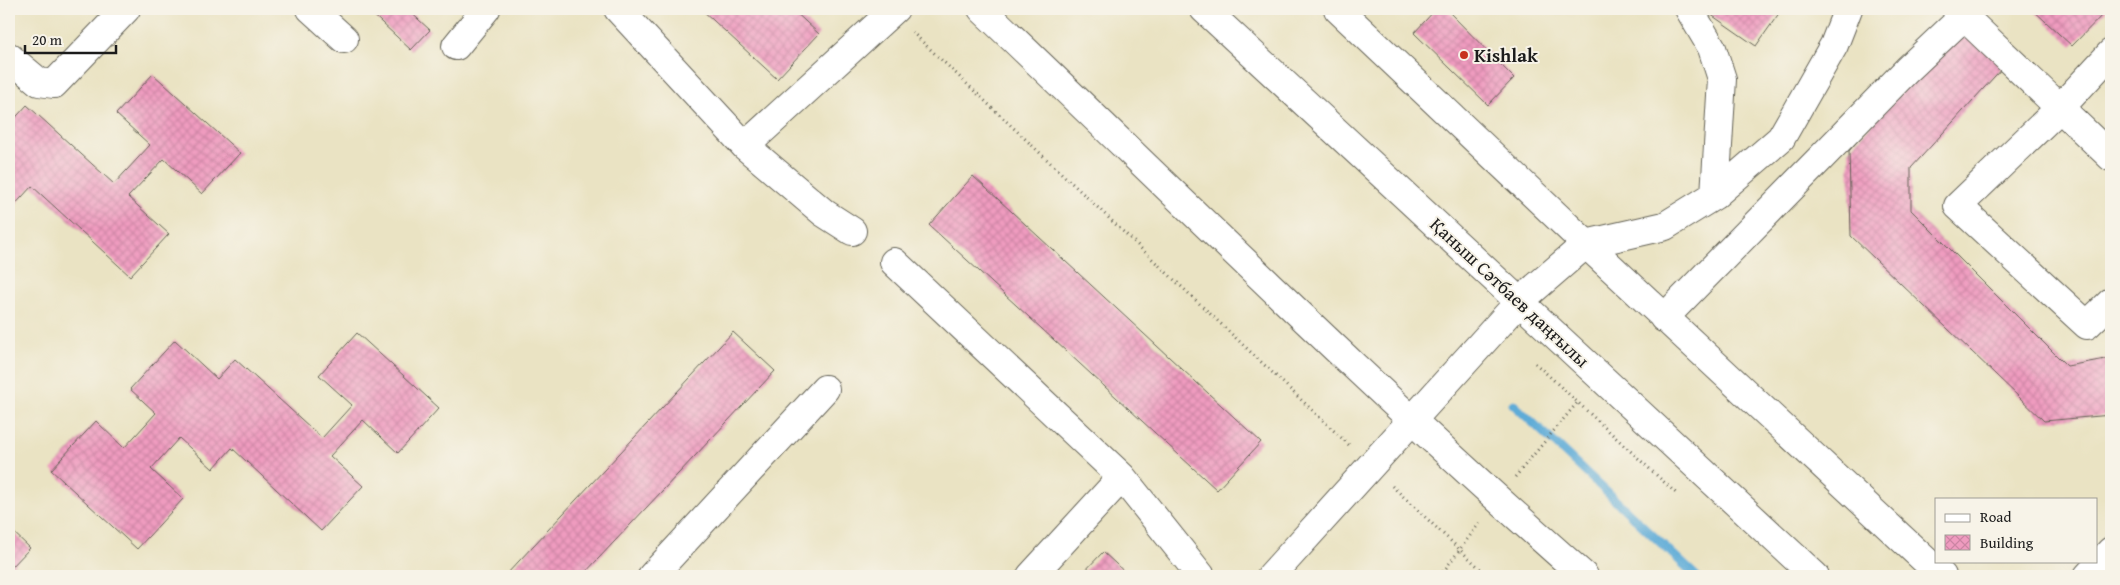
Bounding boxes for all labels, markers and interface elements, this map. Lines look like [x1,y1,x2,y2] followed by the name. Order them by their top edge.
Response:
[25,22,116,54] scale bar
[32,29,63,50] text: 20 m
[1474,41,1538,69] place label: Kishlak
[1458,49,1470,61] marker: Kishlak
[1424,210,1596,374] street label: Қаныш Сәтбаев даңғылы
[1935,498,2098,562] legend
[1980,506,2011,527] text: Road
[1980,532,2034,553] text: Building

